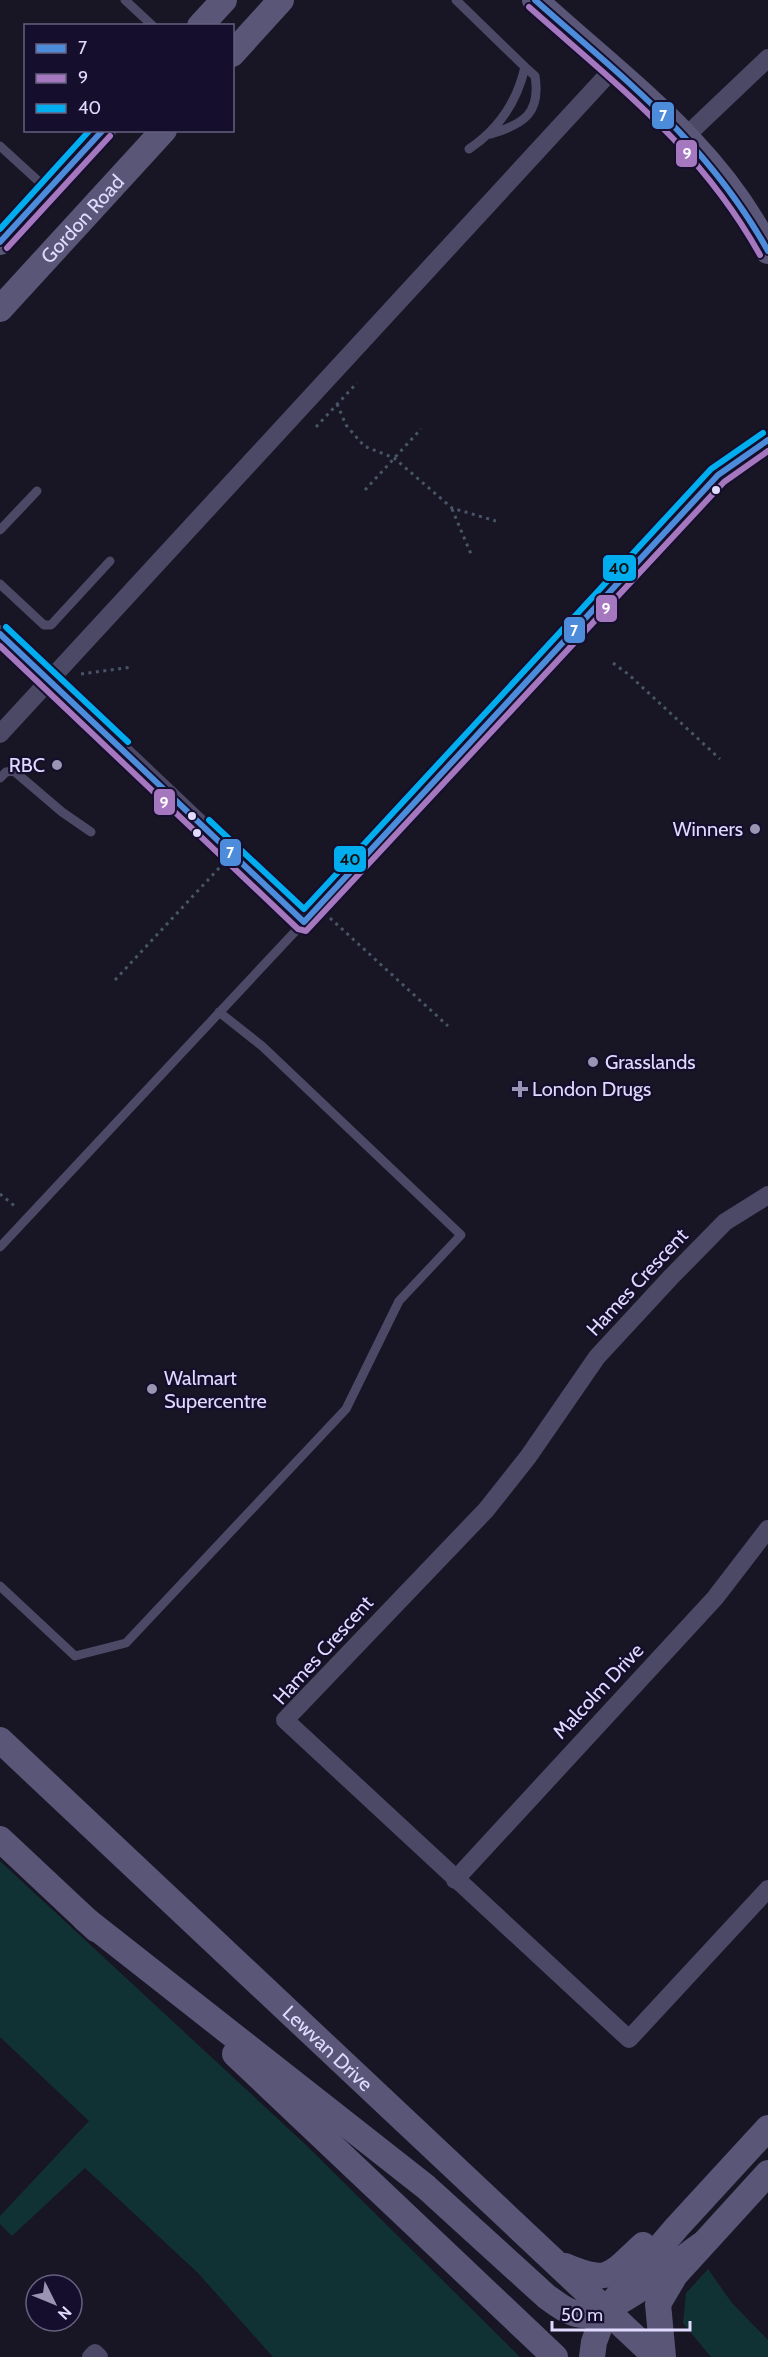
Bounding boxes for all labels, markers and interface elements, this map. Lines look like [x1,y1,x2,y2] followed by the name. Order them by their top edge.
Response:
[24,24,234,132] legend
[78,37,87,59] text: 7
[78,67,88,89] text: 9
[78,97,101,119] text: 40
[651,101,675,130] line badge: 7
[659,106,668,125] text: 7
[675,139,698,168] line badge: 9
[683,144,692,163] text: 9
[36,170,129,268] street label: Gordon Road
[710,484,722,496] unlabelled marker
[602,554,637,582] line badge: 40
[608,559,630,578] text: 40
[595,594,618,623] line badge: 9
[602,599,611,618] text: 9
[563,616,586,644] line badge: 7
[570,621,579,640] text: 7
[9,753,45,777] place label: RBC
[50,758,64,772] marker: RBC
[153,788,176,816] line badge: 9
[160,793,169,812] text: 9
[186,810,198,822] unlabelled marker
[673,817,743,841] place label: Winners
[748,822,762,836] marker: Winners
[191,827,203,839] unlabelled marker
[219,838,242,867] line badge: 7
[226,843,235,862] text: 7
[333,845,367,873] line badge: 40
[339,850,361,869] text: 40
[605,1050,696,1074] place label: Grasslands
[586,1055,600,1069] marker: Grasslands
[532,1077,651,1101] place label: London Drugs
[513,1082,527,1096] marker: London Drugs
[581,1223,693,1341] street label: Hames Crescent
[164,1366,267,1413] place label: Walmart Supercentre
[145,1382,159,1396] marker: Walmart Supercentre
[268,1591,378,1709] street label: Hames Crescent
[548,1638,648,1744] street label: Malcolm Drive
[278,2000,378,2096] street label: Lewvan Drive
[24,2273,84,2333] north arrow
[552,2294,690,2332] scale bar
[54,2302,75,2324] text: N
[561,2304,603,2326] text: 50 m

